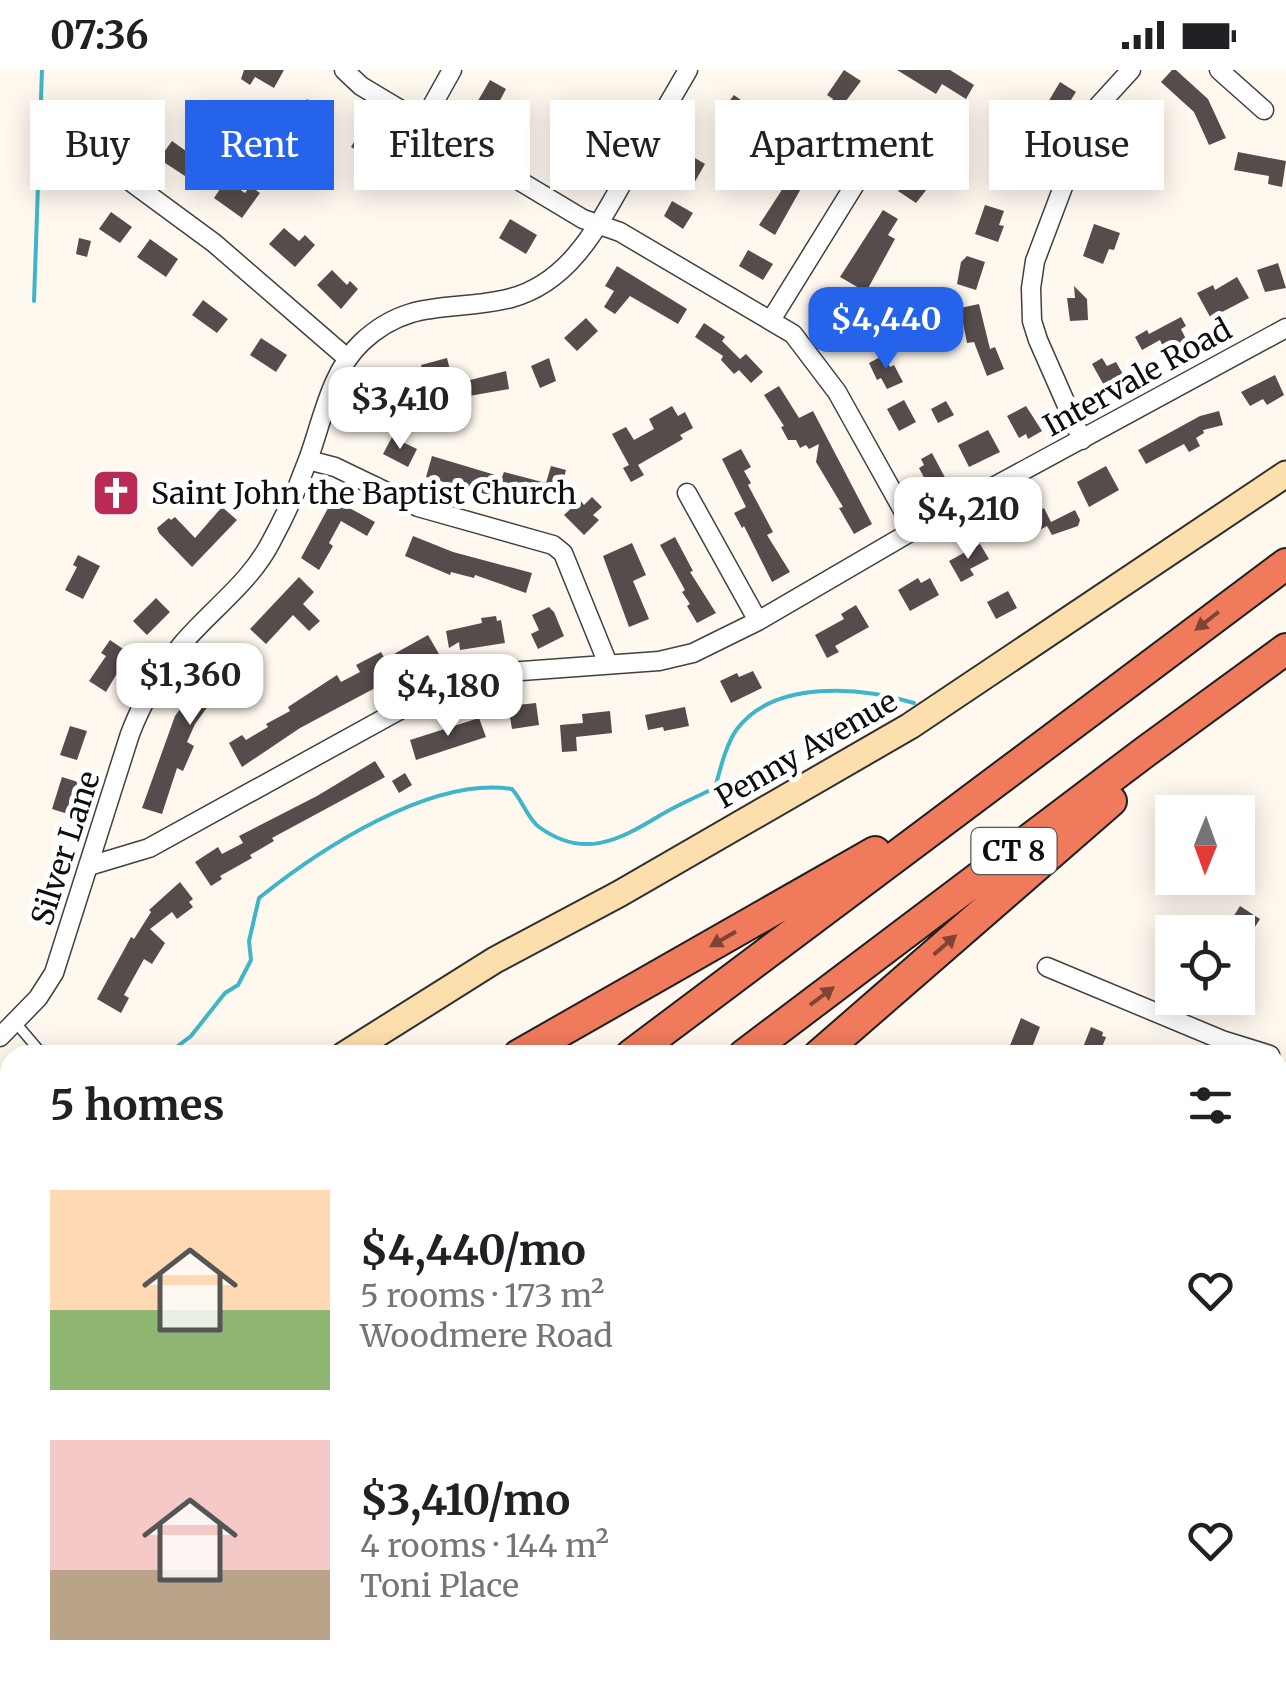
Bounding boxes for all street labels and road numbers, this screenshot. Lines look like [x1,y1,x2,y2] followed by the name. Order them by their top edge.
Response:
[1036,310,1238,444] street label: Intervale Road
[708,682,904,816] street label: Penny Avenue
[22,766,108,930] street label: Silver Lane
[972,828,1056,874] road number: CT 8

